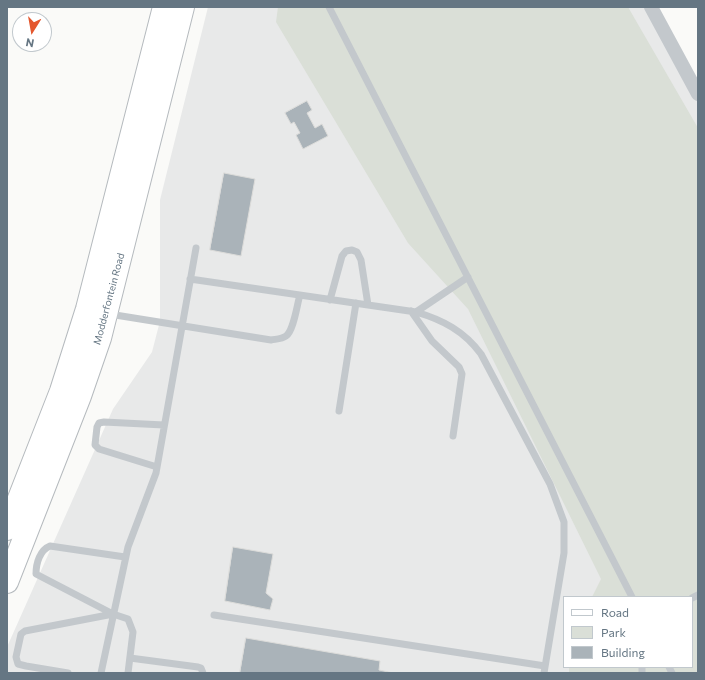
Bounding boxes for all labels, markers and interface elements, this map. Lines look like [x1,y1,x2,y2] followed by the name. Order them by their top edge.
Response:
[12,12,52,52] north arrow
[25,36,35,50] text: N
[91,252,127,346] street label: Modderfontein Road
[563,596,693,668] legend
[601,605,629,619] text: Road
[601,625,626,639] text: Park
[601,645,645,659] text: Building

